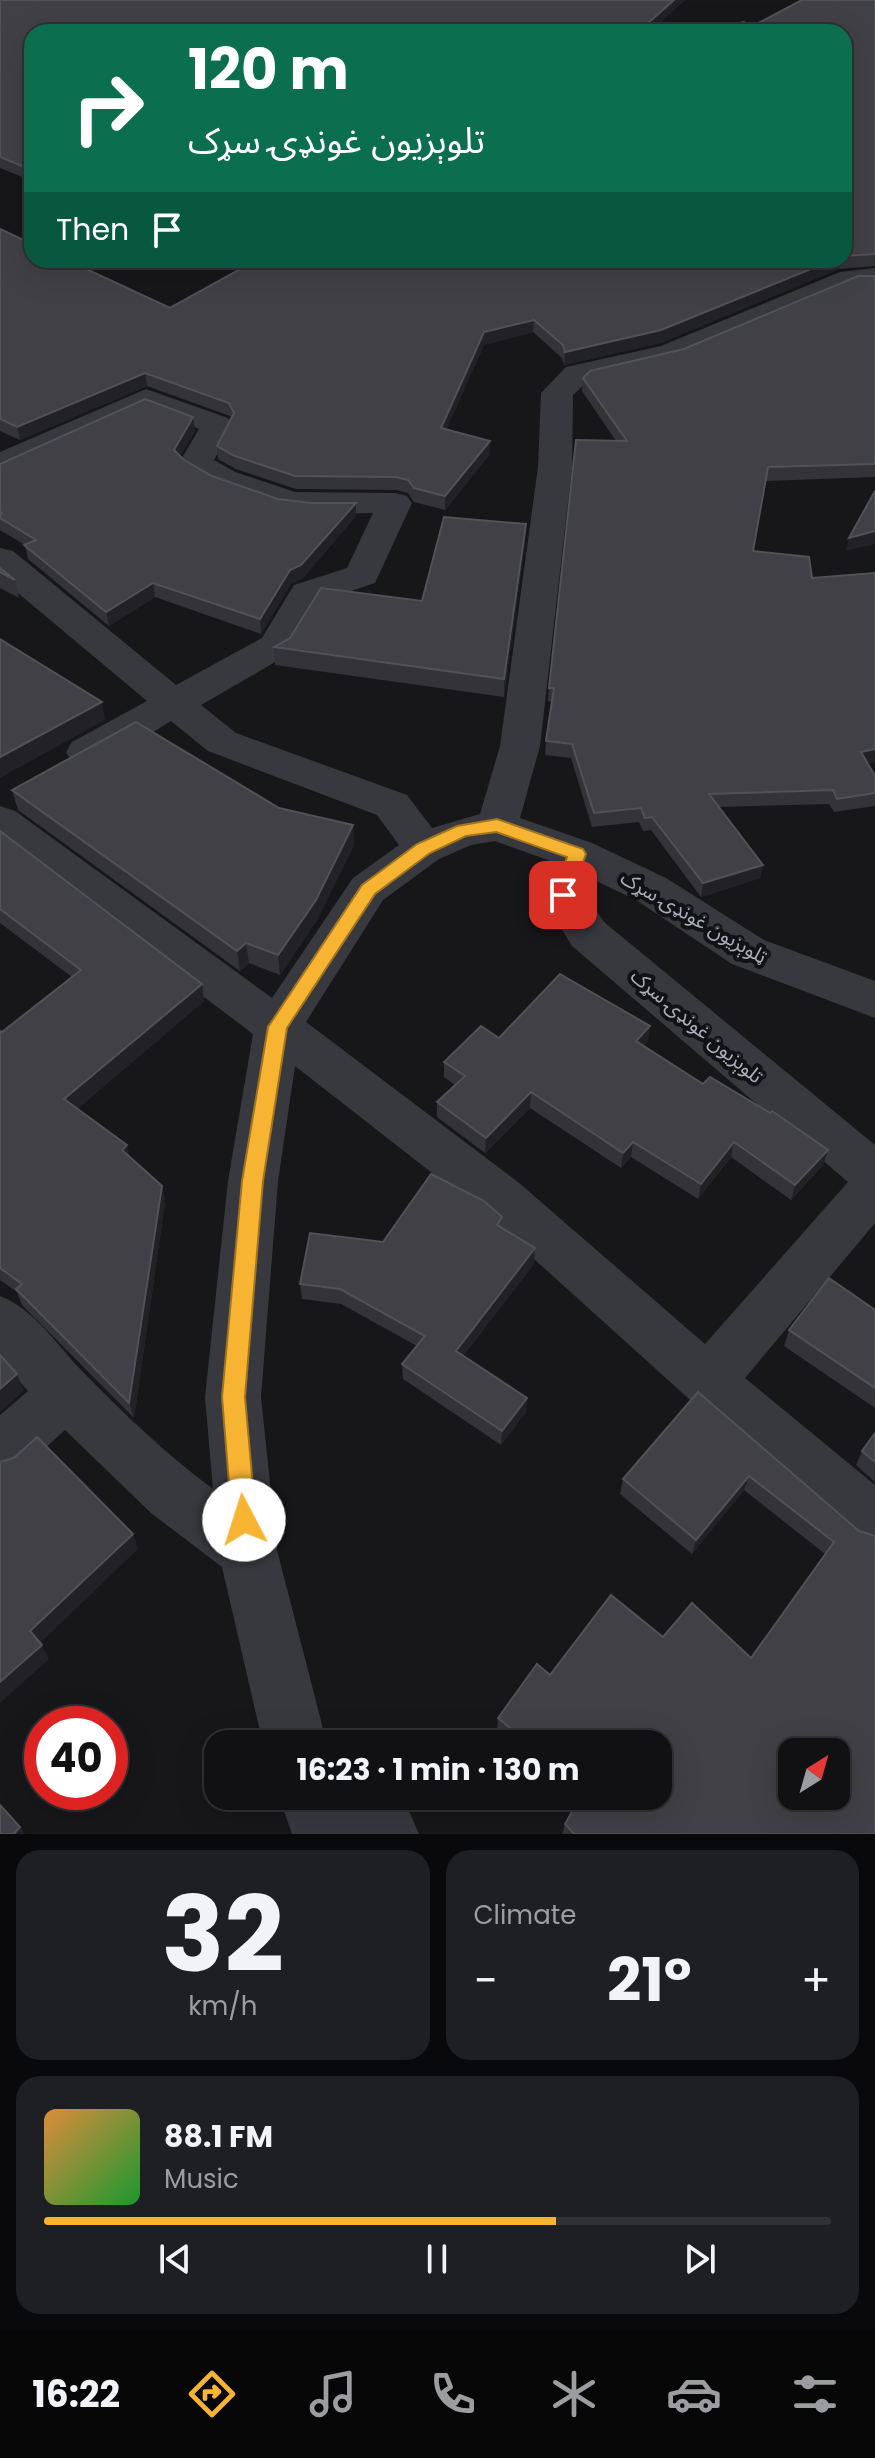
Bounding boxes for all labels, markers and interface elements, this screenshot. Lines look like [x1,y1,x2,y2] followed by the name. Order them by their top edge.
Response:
[188,30,349,109] text: 120 m
[56,56,160,160] icon: right
[188,115,485,166] text: تلوېزيون غونډۍ سړک
[56,208,129,251] text: Then
[145,208,189,252] icon: arrive
[529,861,597,929] pin
[616,864,773,970] street label: ټلوېزيون غونډۍ سړک
[541,873,585,917] icon: arrive
[625,962,769,1090] street label: تلوېزيون غونډۍ سړک
[202,1478,286,1562] position arrow
[24,1706,128,1810] speed limit sign: 40
[778,1738,850,1810] north arrow
[778,1738,850,1810] map controls
[296,1748,580,1791] text: 16:23 · 1 min · 130 m
[162,1862,284,2007] text: 32
[474,1897,576,1933] text: Climate
[607,1938,692,2022] text: 21°
[474,1950,498,2011] text: −
[801,1950,831,2011] text: +
[188,1988,257,2024] text: km/h
[164,2115,273,2158] text: 88.1 FM
[164,2161,239,2197] text: Music
[153,2237,197,2281] icon: previous
[415,2237,459,2281] icon: pause
[678,2237,722,2281] icon: next
[184,2366,240,2422] icon: directions
[305,2366,361,2422] icon: music
[425,2366,481,2422] icon: phone
[546,2366,602,2422] icon: climate
[666,2366,722,2422] icon: car
[787,2366,843,2422] icon: filters
[32,2369,120,2420] text: 16:22

